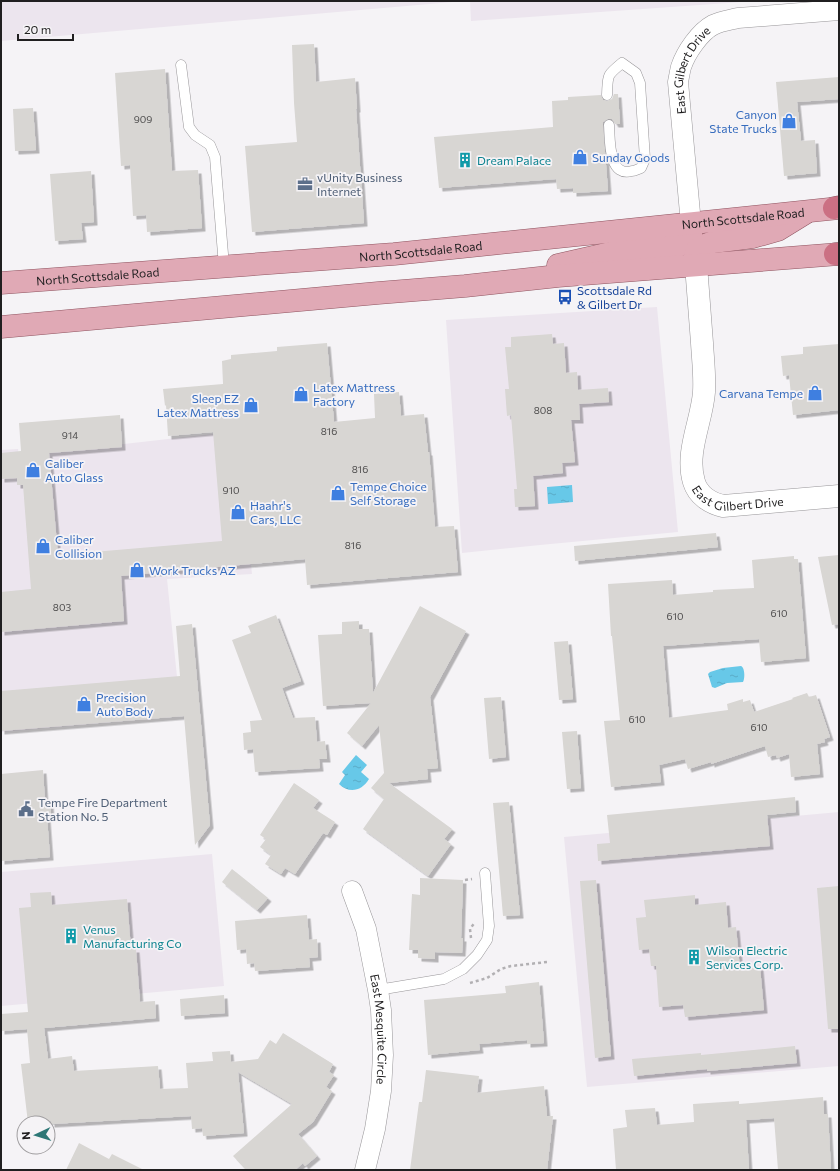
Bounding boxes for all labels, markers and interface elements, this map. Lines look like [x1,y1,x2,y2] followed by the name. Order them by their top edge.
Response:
[18,16,73,42] scale bar
[24,22,51,36] text: 20 m
[671,23,713,115] street label: East Gilbert Drive
[709,107,777,135] place label: Canyon State Trucks
[780,112,798,130] shop icon: Canyon State Trucks
[134,113,152,125] house number: 909
[571,148,589,166] shop icon: Sunday Goods
[592,150,670,164] place label: Sunday Goods
[456,151,474,169] building icon: Dream Palace
[477,153,551,167] place label: Dream Palace
[317,170,402,198] place label: vUnity Business Internet
[296,175,314,193] office icon: vUnity Business Internet
[681,205,805,231] street label: North Scottsdale Road
[359,238,483,264] street label: North Scottsdale Road
[36,264,160,287] street label: North Scottsdale Road
[577,283,652,311] place label: Scottsdale Rd & Gilbert Dr
[556,288,574,306] bus stop icon: Scottsdale Rd & Gilbert Dr
[313,380,395,408] place label: Latex Mattress Factory
[806,384,824,402] shop icon: Carvana Tempe
[292,385,310,403] shop icon: Latex Mattress Factory
[719,386,803,400] place label: Carvana Tempe
[157,391,239,419] place label: Sleep EZ Latex Mattress
[242,396,260,414] shop icon: Sleep EZ Latex Mattress
[534,404,552,416] house number: 808
[321,425,337,437] house number: 816
[62,429,78,441] house number: 914
[45,456,103,484] place label: Caliber Auto Glass
[24,461,42,479] shop icon: Caliber Auto Glass
[352,463,368,475] house number: 816
[350,479,427,507] place label: Tempe Choice Self Storage
[690,483,784,513] street label: East Gilbert Drive
[223,484,239,496] house number: 910
[329,484,347,502] shop icon: Tempe Choice Self Storage
[250,498,301,526] place label: Haahr's Cars, LLC
[229,503,247,521] shop icon: Haahr's Cars, LLC
[55,532,102,560] place label: Caliber Collision
[34,537,52,555] shop icon: Caliber Collision
[345,539,361,551] house number: 816
[128,561,146,579] shop icon: Work Trucks AZ
[149,563,236,577] place label: Work Trucks AZ
[53,601,71,613] house number: 803
[771,607,787,619] house number: 610
[667,610,683,622] house number: 610
[96,690,153,718] place label: Precision Auto Body
[75,695,93,713] shop icon: Precision Auto Body
[629,713,645,725] house number: 610
[751,721,767,733] house number: 610
[38,795,167,823] place label: Tempe Fire Department Station No. 5
[17,800,35,818] public building icon: Tempe Fire Department Station No. 5
[83,922,182,950] place label: Venus Manufacturing Co
[62,927,80,945] building icon: Venus Manufacturing Co
[706,943,787,971] place label: Wilson Electric Services Corp.
[685,948,703,966] building icon: Wilson Electric Services Corp.
[368,973,390,1085] street label: East Mesquite Circle
[16,1115,56,1155] north arrow
[19,1131,32,1140] text: N

